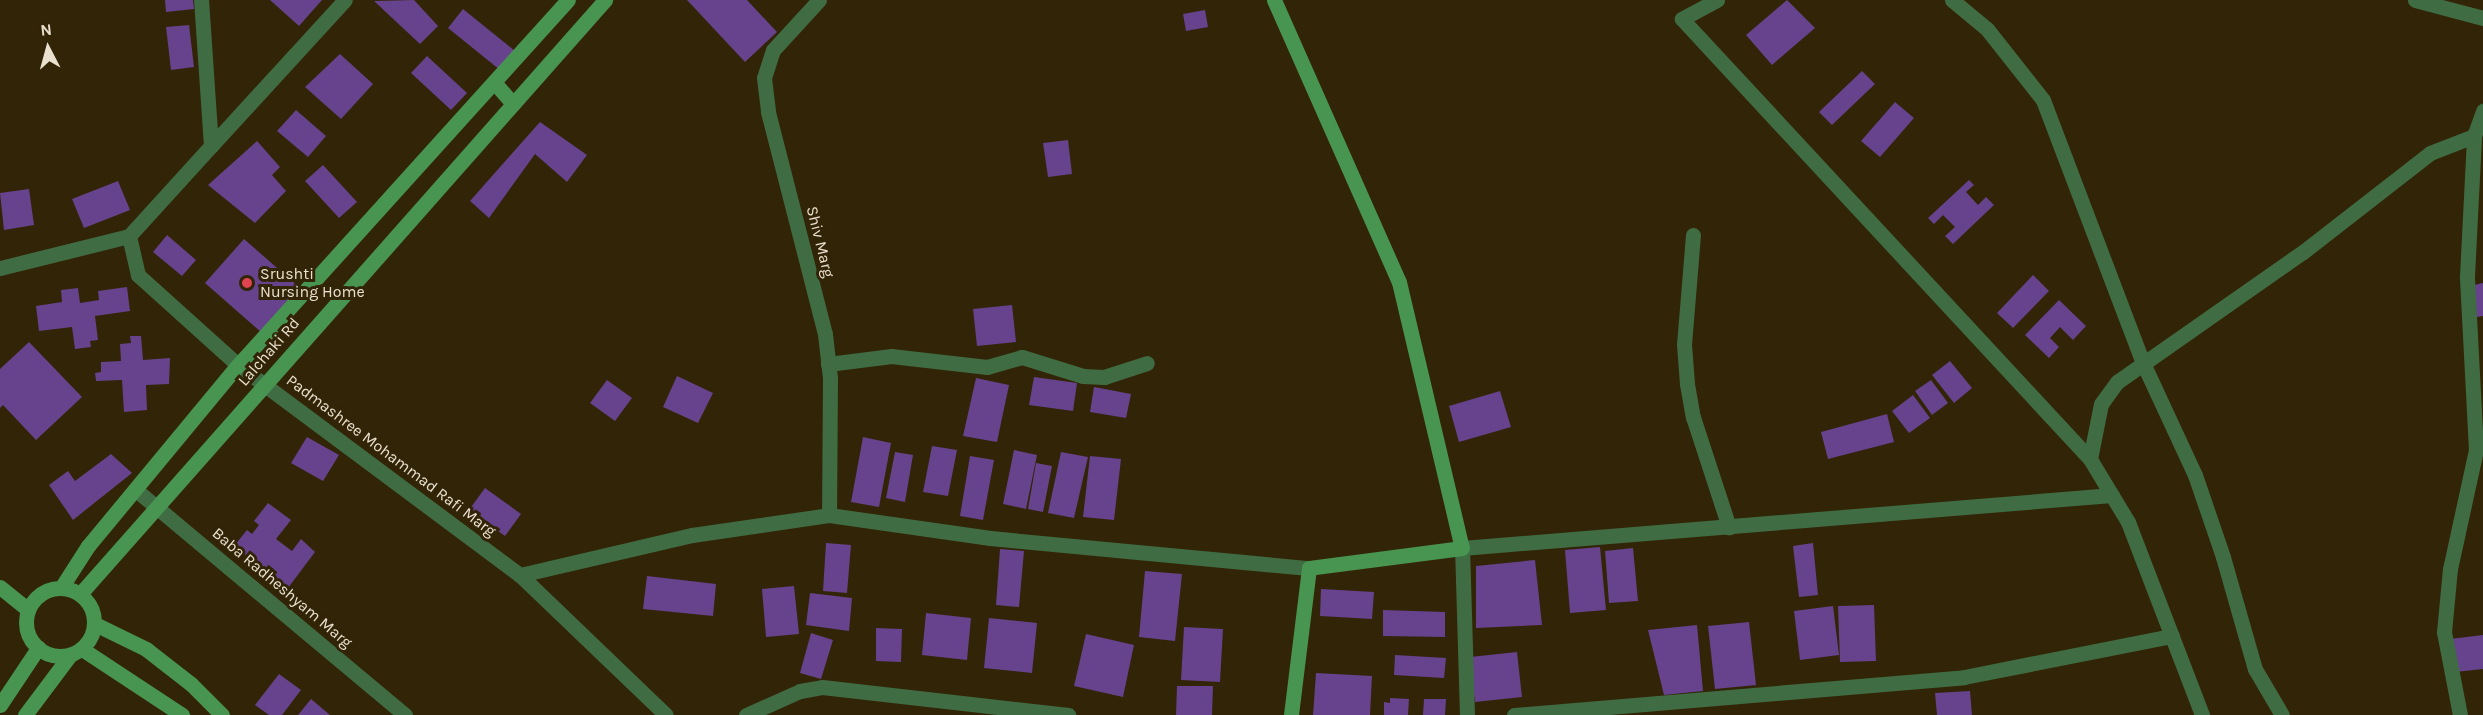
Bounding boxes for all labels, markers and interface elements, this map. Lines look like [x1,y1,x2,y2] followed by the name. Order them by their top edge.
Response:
[18,18,78,78] north arrow
[39,20,53,40] text: N
[802,204,838,280] street label: Shiv Marg
[260,264,365,302] place label: Srushti Nursing Home
[238,274,256,292] marker: Srushti Nursing Home
[234,314,304,390] street label: Lalchaki Rd
[282,371,500,541] street label: Padmashree Mohammad Rafi Marg
[208,524,356,652] street label: Baba Radheshyam Marg

